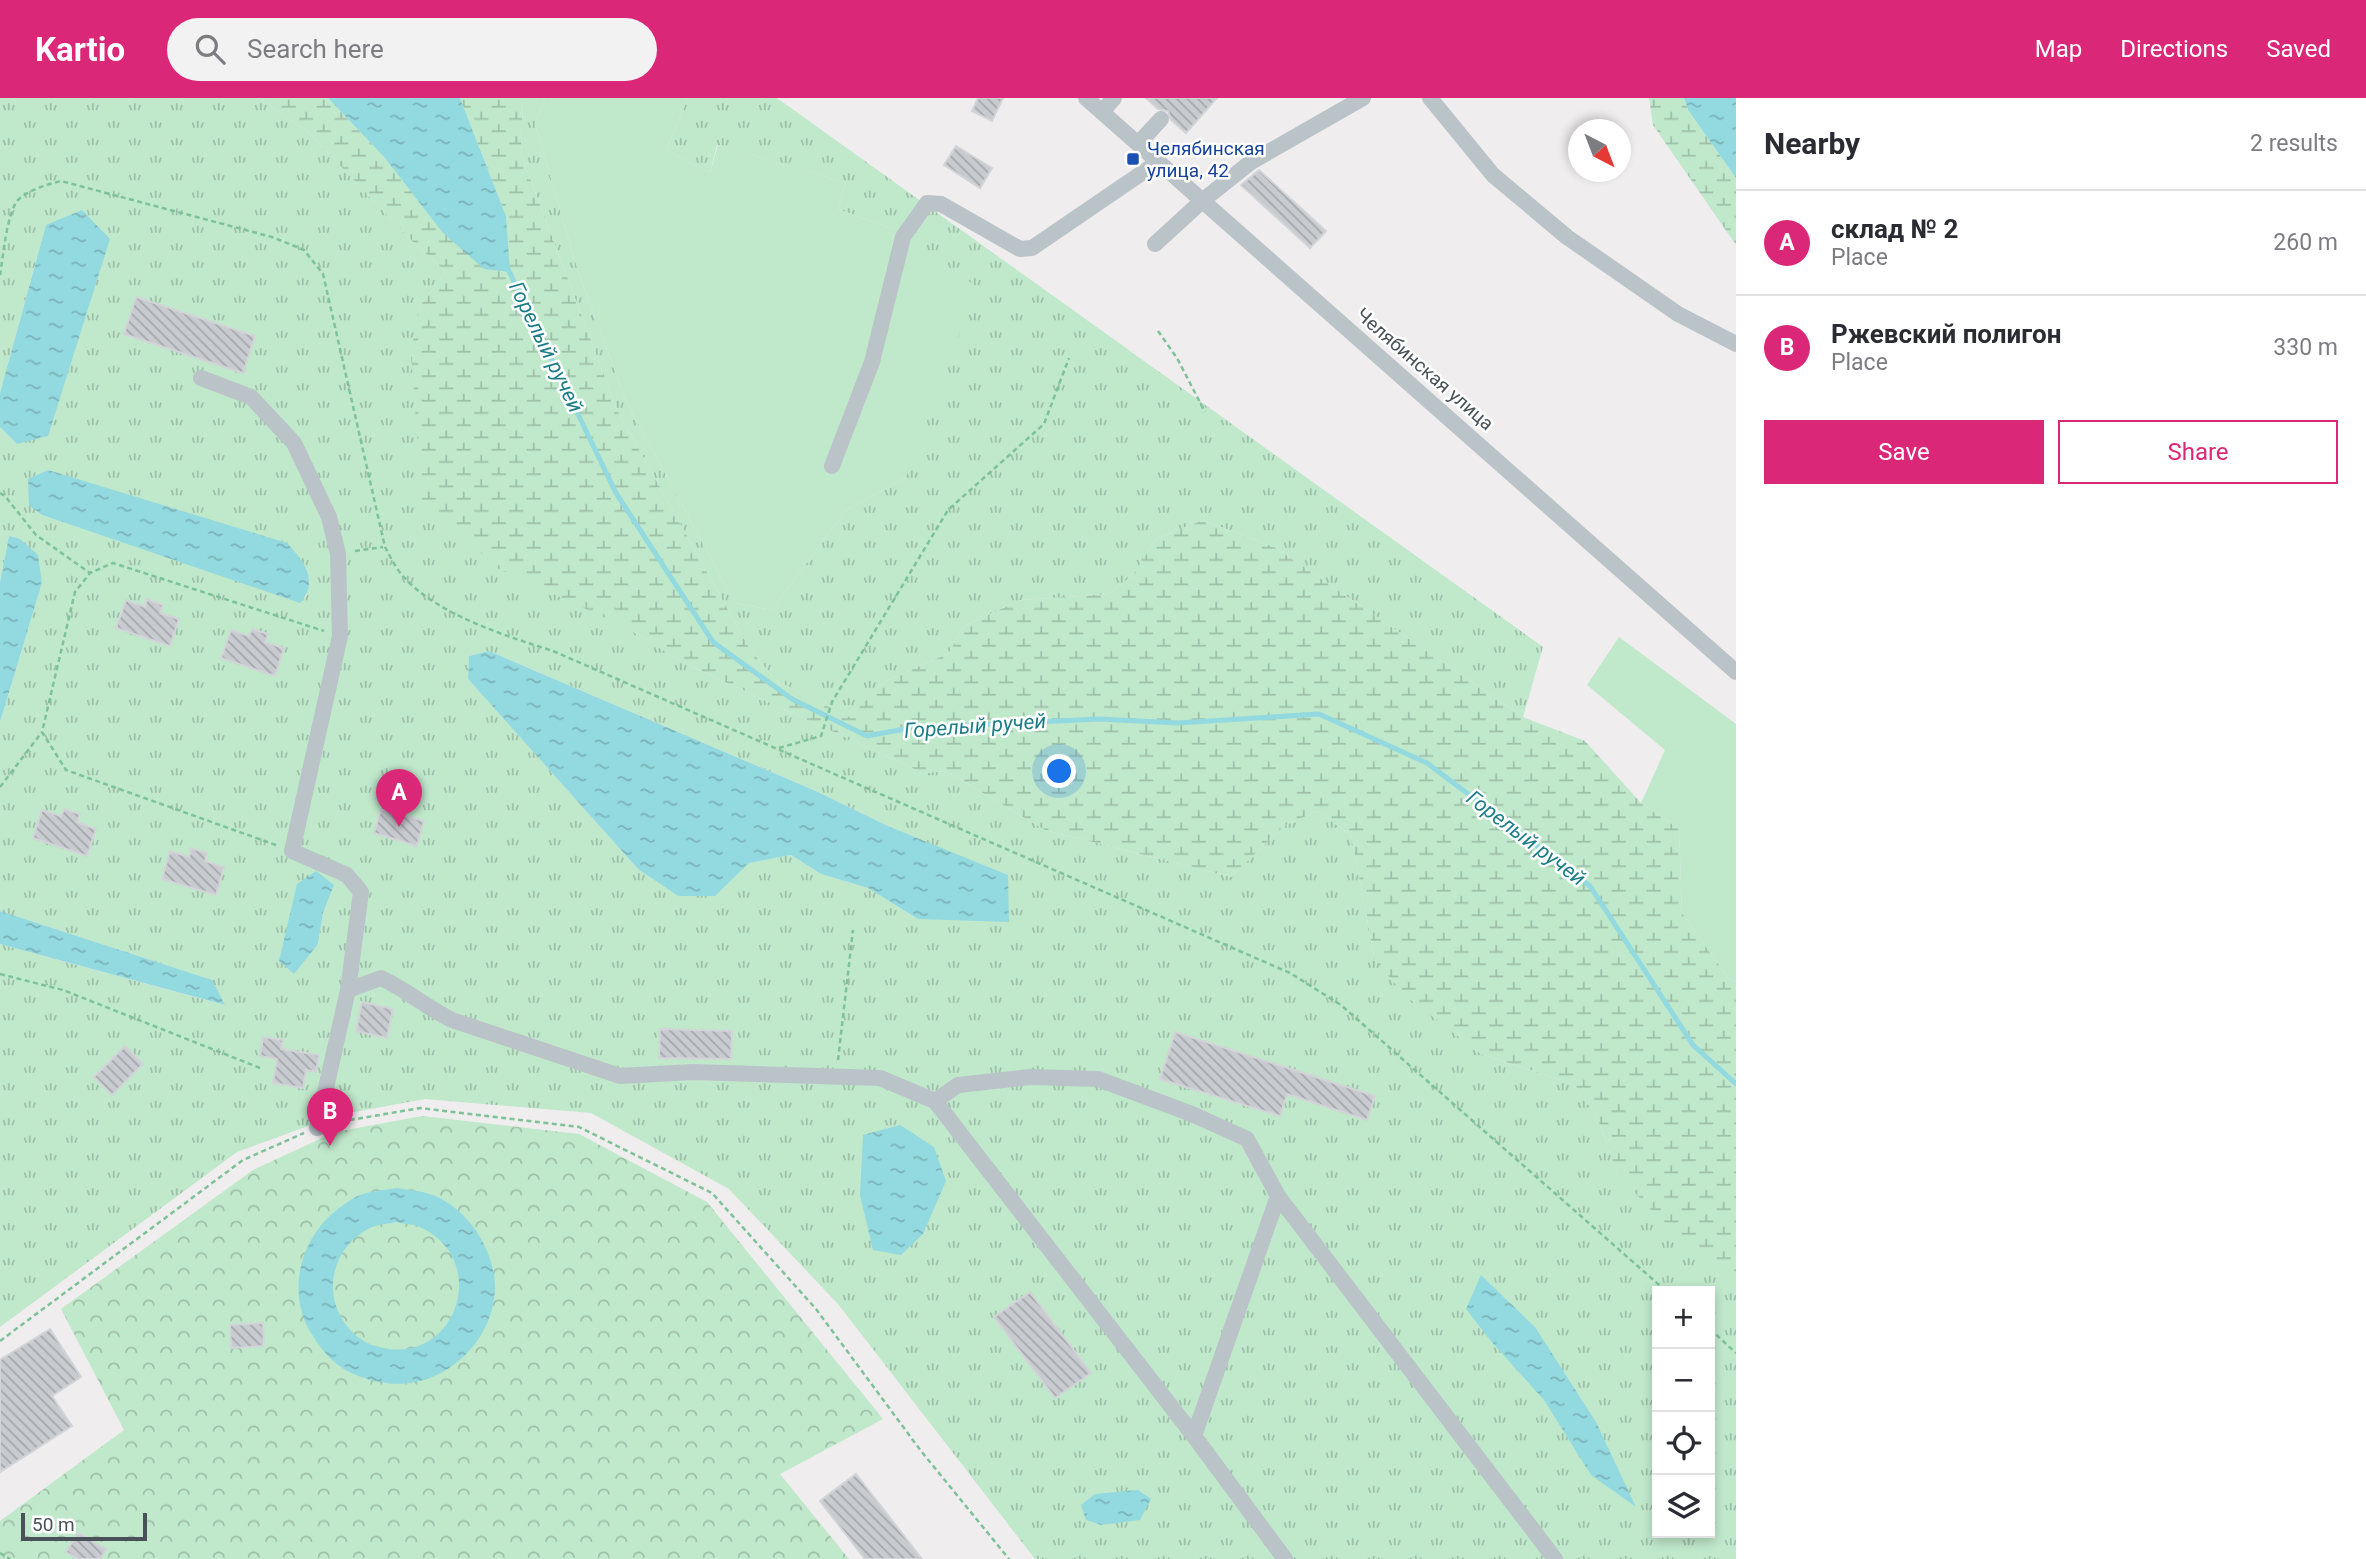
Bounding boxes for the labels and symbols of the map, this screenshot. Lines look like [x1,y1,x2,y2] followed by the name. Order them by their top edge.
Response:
[1568,119,1631,182] north arrow
[1147,137,1265,182] place label: Челябинская улица, 42
[1125,151,1141,167] marker: Челябинская улица, 42
[504,278,588,417] water label: Горелый ручей
[1352,303,1498,435] street label: Челябинская улица
[903,709,1047,743] water label: Горелый ручей
[1042,754,1076,788] your location
[376,769,422,827] pin: A
[1462,786,1590,891] water label: Горелый ручей
[307,1088,353,1146] pin: B
[21,1510,147,1542] scale bar

